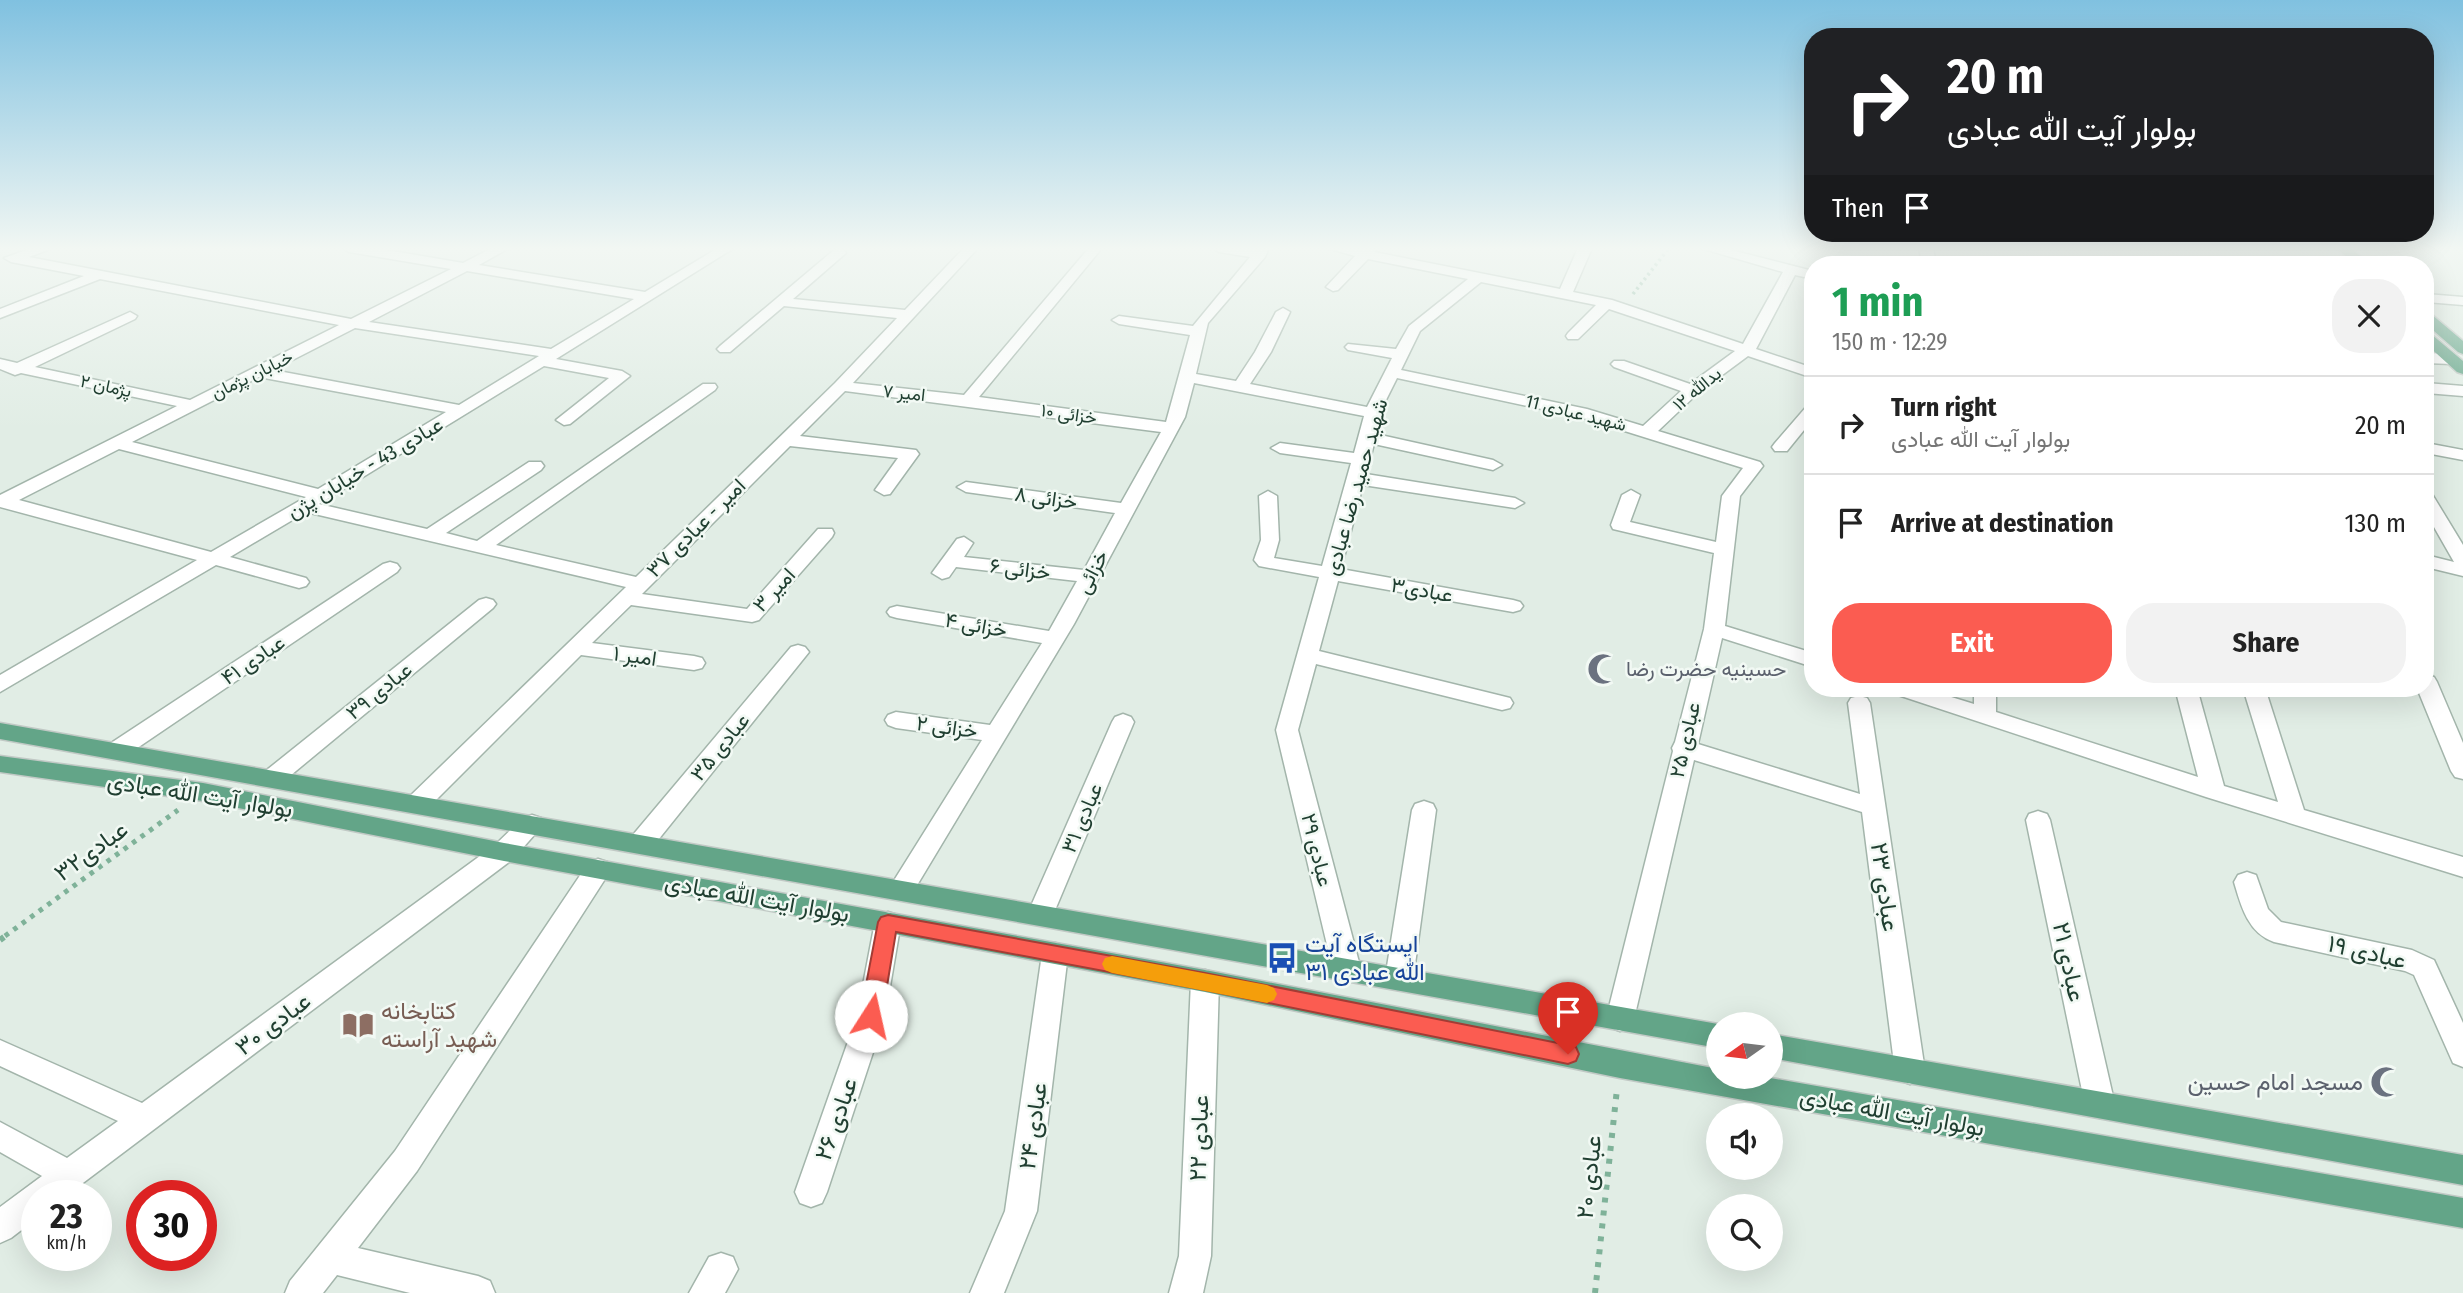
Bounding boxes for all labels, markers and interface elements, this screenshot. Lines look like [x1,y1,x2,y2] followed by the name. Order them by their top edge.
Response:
[1947,47,2044,106] text: 20 m
[1832,56,1923,147] icon: right
[1947,110,2197,148] text: بولوار آیت الله عبادی
[1898,189,1936,227] icon: arrive
[1832,193,1884,224] text: Then
[1832,277,1923,327] text: 1 min
[2332,279,2406,353] button: close
[1832,328,1947,356] text: 150 m · 12:29
[208,346,297,405] street label: خیابان پژمان
[1668,362,1726,416] street label: یدالله ۱۲
[78,370,134,403] street label: پژمان ۲
[882,380,926,406] street label: امیر ۷
[1523,390,1629,436] street label: شهید عبادی 11
[1891,392,1997,423] text: Turn right
[1318,396,1394,578] street label: شهید حمید رضا عبادی
[1040,399,1098,429] street label: خزائی ۱۰
[1832,406,1870,444] icon: right
[2355,410,2406,441] text: 20 m
[282,411,448,526] street label: عبادی 43 - خیابان پژن
[1891,425,2070,453] text: بولوار آیت الله عبادی
[641,473,751,583] street label: امیر - عبادی ۳۷
[1013,481,1079,515] street label: خزائی ۸
[1832,504,1870,542] icon: arrive
[1891,508,2114,539] text: Arrive at destination
[2344,508,2406,539] text: 130 m
[1070,546,1114,598] street label: خزائی
[988,552,1052,586] street label: خزائی ۶
[747,562,801,618] street label: امیر ۳
[1389,572,1455,608] street label: عبادی۳
[1832,603,2112,683] button: Exit
[2126,603,2406,683] button: Share
[943,607,1009,643] street label: خزائی ۴
[216,629,290,691] street label: عبادی ۴۱
[612,640,658,672] street label: امیر ۱
[1586,652,1620,686] mosque icon: حسینیه حضرت رضا
[1626,656,1786,682] place label: حسینیه حضرت رضا
[341,657,417,725] street label: عبادی ۳۹
[1664,700,1706,780] street label: عبادی ۲۵
[685,708,755,786] street label: عبادی ۳۵
[915,710,979,744] street label: خزائی ۲
[105,767,295,824] street label: بولوار آیت الله عبادی
[1056,779,1108,857] street label: عبادی ۳۱
[1295,811,1339,889] street label: عبادی ۲۹
[49,815,133,887] street label: عبادی۳۲
[1865,841,1905,933] street label: عبادی ۲۳
[662,868,852,929] street label: بولوار آیت الله عبادی
[2047,920,2091,1004] street label: عبادی ۲۱
[2325,929,2409,975] street label: عبادی ۱۹
[1305,930,1425,986] place label: ایستگاه آیت الله عبادی ۳۱
[1265,941,1299,975] bus stop icon: ایستگاه آیت الله عبادی ۳۱
[834,979,908,1053] position arrow
[1538,982,1598,1054] pin
[230,987,316,1061] street label: عبادی ۳۰
[1549,993,1587,1031] icon: arrive
[381,997,497,1054] place label: کتابخانه شهید آراسته
[341,1008,375,1042] library icon: کتابخانه شهید آراسته
[1706,1012,1783,1088] north arrow
[1706,1012,1783,1271] map controls
[2369,1065,2403,1099] mosque icon: مسجد امام حسین
[2187,1068,2363,1098] place label: مسجد امام حسین
[809,1074,863,1164] street label: عبادی ۲۶
[1013,1081,1053,1171] street label: عبادی ۲۴
[1797,1082,1987,1143] street label: بولوار آیت الله عبادی
[1184,1094,1214,1182] street label: عبادی ۲۲
[1706,1103,1783,1180] button: sound
[1571,1134,1607,1220] street label: عبادی ۲۰
[126,1180,217,1271] speed limit sign: 30
[1706,1194,1783,1271] button: search
[50,1195,83,1237] text: 23
[46,1232,87,1254] text: km/h

